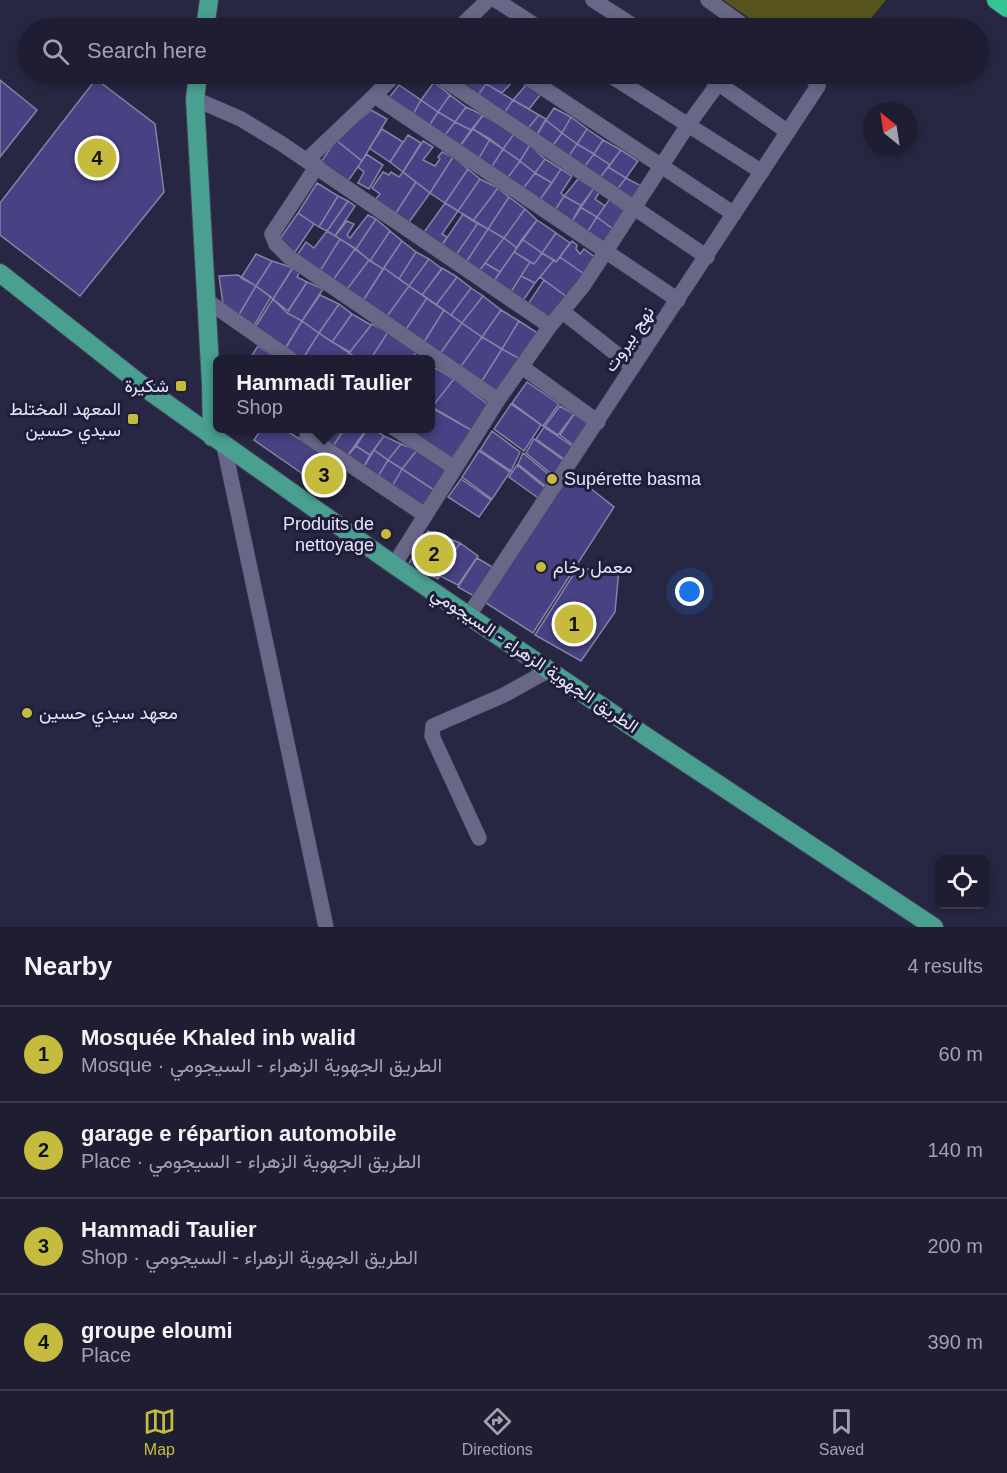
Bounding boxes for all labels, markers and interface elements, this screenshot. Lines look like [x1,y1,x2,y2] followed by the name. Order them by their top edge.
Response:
[18,18,989,84] search box
[39,35,72,68] icon: search
[87,38,207,63] text: Search here
[863,102,917,156] north arrow
[78,136,116,180] pin: 4
[600,303,660,377] street label: نهج بيروت
[213,355,435,433] popup
[236,370,412,395] text: Hammadi Taulier
[125,376,169,397] place label: شكيرة
[174,379,188,393] marker: شكيرة
[236,396,283,418] text: Shop
[9,399,121,445] place label: المعهد المختلط سيدي حسين
[126,412,140,426] marker: المعهد المختلط سيدي حسين
[304,452,344,498] pin: 3
[564,469,702,489] place label: Supérette basma
[545,472,559,486] marker: Supérette basma
[283,514,374,555] place label: Produits de nettoyage
[379,527,393,541] marker: Produits de nettoyage
[414,532,454,576] pin: 2
[553,557,633,579] place label: معمل رخام
[534,560,548,574] marker: معمل رخام
[675,577,704,606] your location
[425,583,642,741] street label: الطريق الجهوية الزهراء - السيجومي
[554,602,594,646] pin: 1
[39,703,178,728] place label: معهد سيدي حسين
[20,706,34,720] marker: معهد سيدي حسين
[935,855,989,909] map controls
[935,855,989,909] button: locate
[24,951,112,981] text: Nearby
[907,955,983,977] text: 4 results
[81,1025,356,1050] text: Mosquée Khaled inb walid
[38,1043,49,1065] text: 1
[939,1043,983,1065] text: 60 m
[81,1054,442,1076] text: Mosque · الطريق الجهوية الزهراء - السيجومي
[81,1121,396,1146] text: garage e répartion automobile
[38,1139,49,1161] text: 2
[927,1139,983,1161] text: 140 m
[81,1150,421,1172] text: Place · الطريق الجهوية الزهراء - السيجومي
[81,1217,257,1242] text: Hammadi Taulier
[38,1235,49,1257] text: 3
[927,1235,983,1257] text: 200 m
[81,1246,418,1268] text: Shop · الطريق الجهوية الزهراء - السيجومي
[81,1318,233,1343] text: groupe eloumi
[38,1331,49,1353] text: 4
[927,1331,983,1353] text: 390 m
[81,1344,131,1366] text: Place
[143,1405,176,1459] tab: Map
[462,1405,533,1459] tab: Directions
[819,1405,864,1459] tab: Saved

